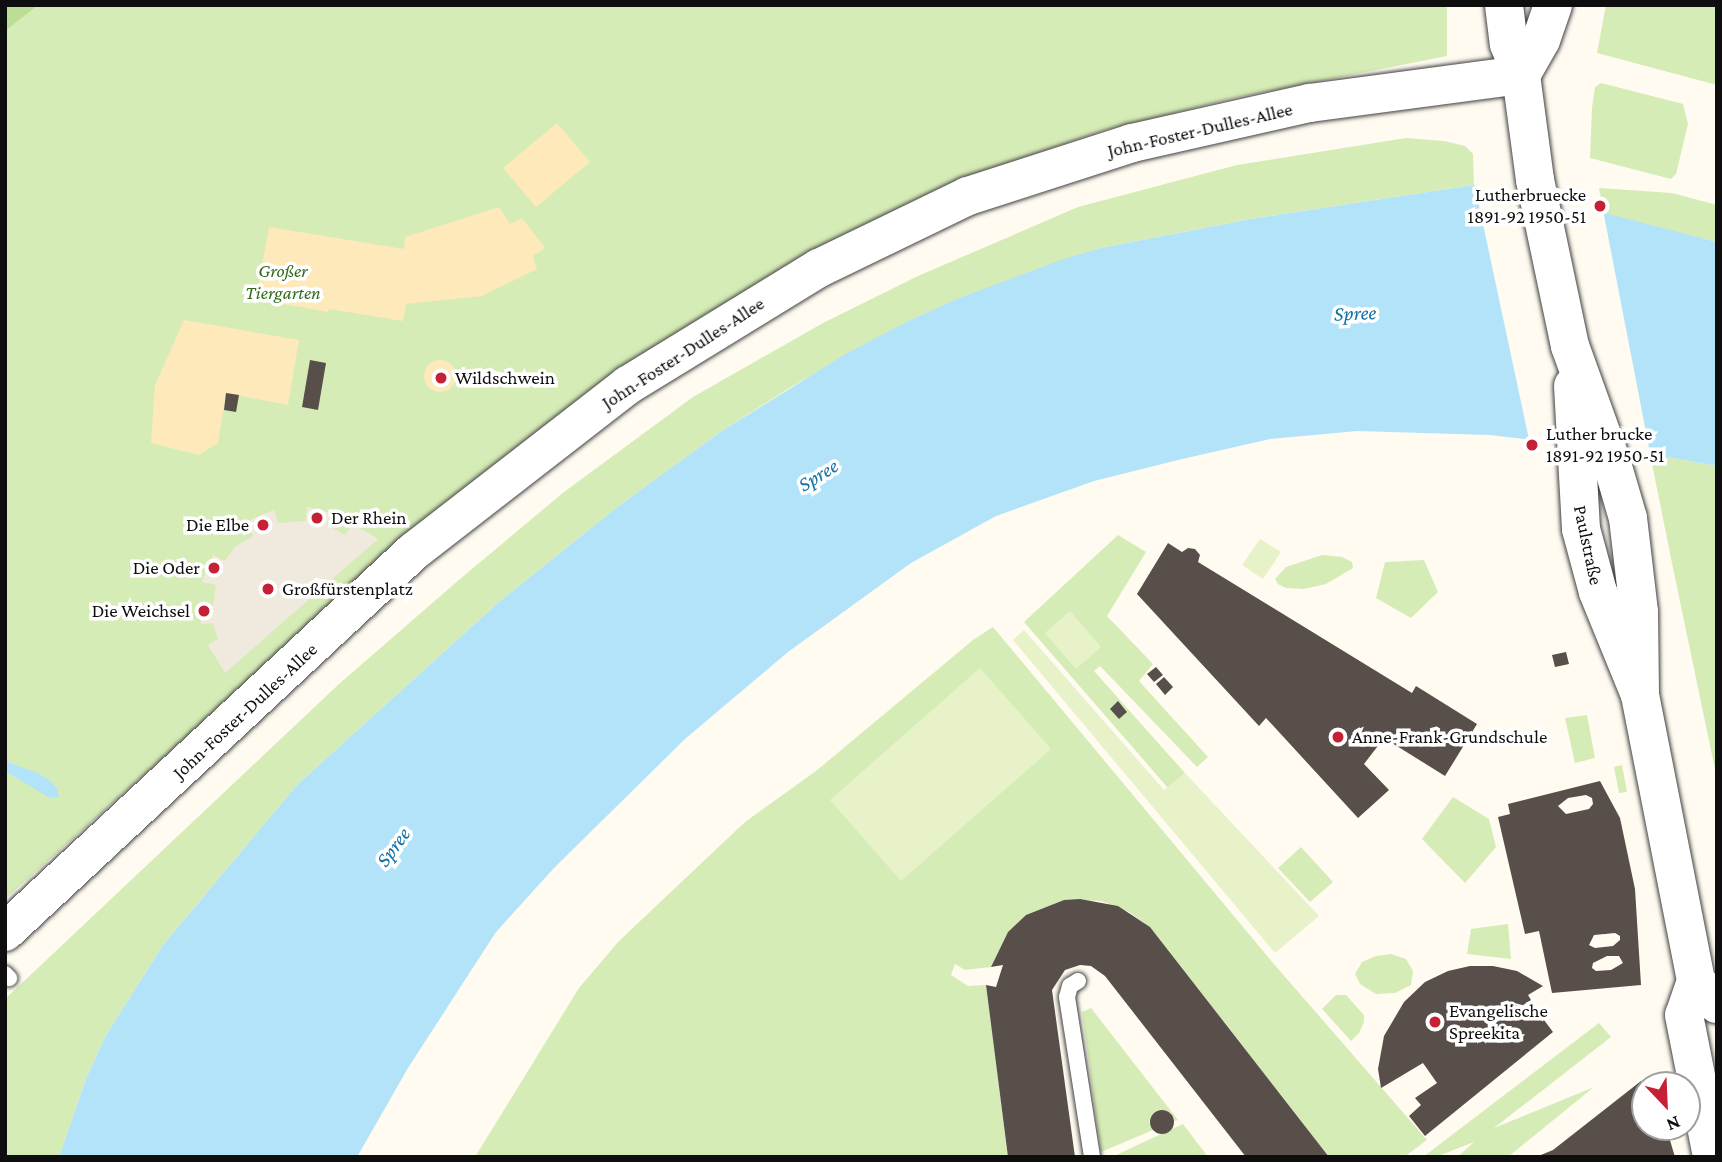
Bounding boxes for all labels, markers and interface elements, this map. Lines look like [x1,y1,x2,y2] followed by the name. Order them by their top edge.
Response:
[1105,98,1295,162] street label: John-Foster-Dulles-Allee
[1468,184,1586,228] place label: Lutherbruecke 1891-92 1950-51
[1592,198,1608,214] marker: Lutherbruecke 1891-92 1950-51
[245,260,321,304] park label: Großer Tiergarten
[597,292,769,414] street label: John-Foster-Dulles-Allee
[1333,300,1377,326] water label: Spree
[455,367,555,389] place label: Wildschwein
[433,370,449,386] marker: Wildschwein
[1546,423,1664,467] place label: Luther brucke 1891-92 1950-51
[1524,437,1540,453] marker: Luther brucke 1891-92 1950-51
[793,453,843,497] water label: Spree
[1568,503,1608,587] street label: Paulstraße
[331,507,407,529] place label: Der Rhein
[309,510,325,526] marker: Der Rhein
[186,514,249,536] place label: Die Elbe
[255,517,271,533] marker: Die Elbe
[133,557,200,579] place label: Die Oder
[206,560,222,576] marker: Die Oder
[282,578,413,600] place label: Großfürstenplatz
[260,581,276,597] marker: Großfürstenplatz
[92,600,190,622] place label: Die Weichsel
[196,603,212,619] marker: Die Weichsel
[168,638,322,784] street label: John-Foster-Dulles-Allee
[1352,726,1547,748] place label: Anne-Frank-Grundschule
[1330,729,1346,745] marker: Anne-Frank-Grundschule
[370,822,416,872] water label: Spree
[1449,1000,1548,1044] place label: Evangelische Spreekita
[1427,1014,1443,1030] marker: Evangelische Spreekita
[1631,1071,1701,1141] north arrow
[1664,1112,1684,1136] text: N

